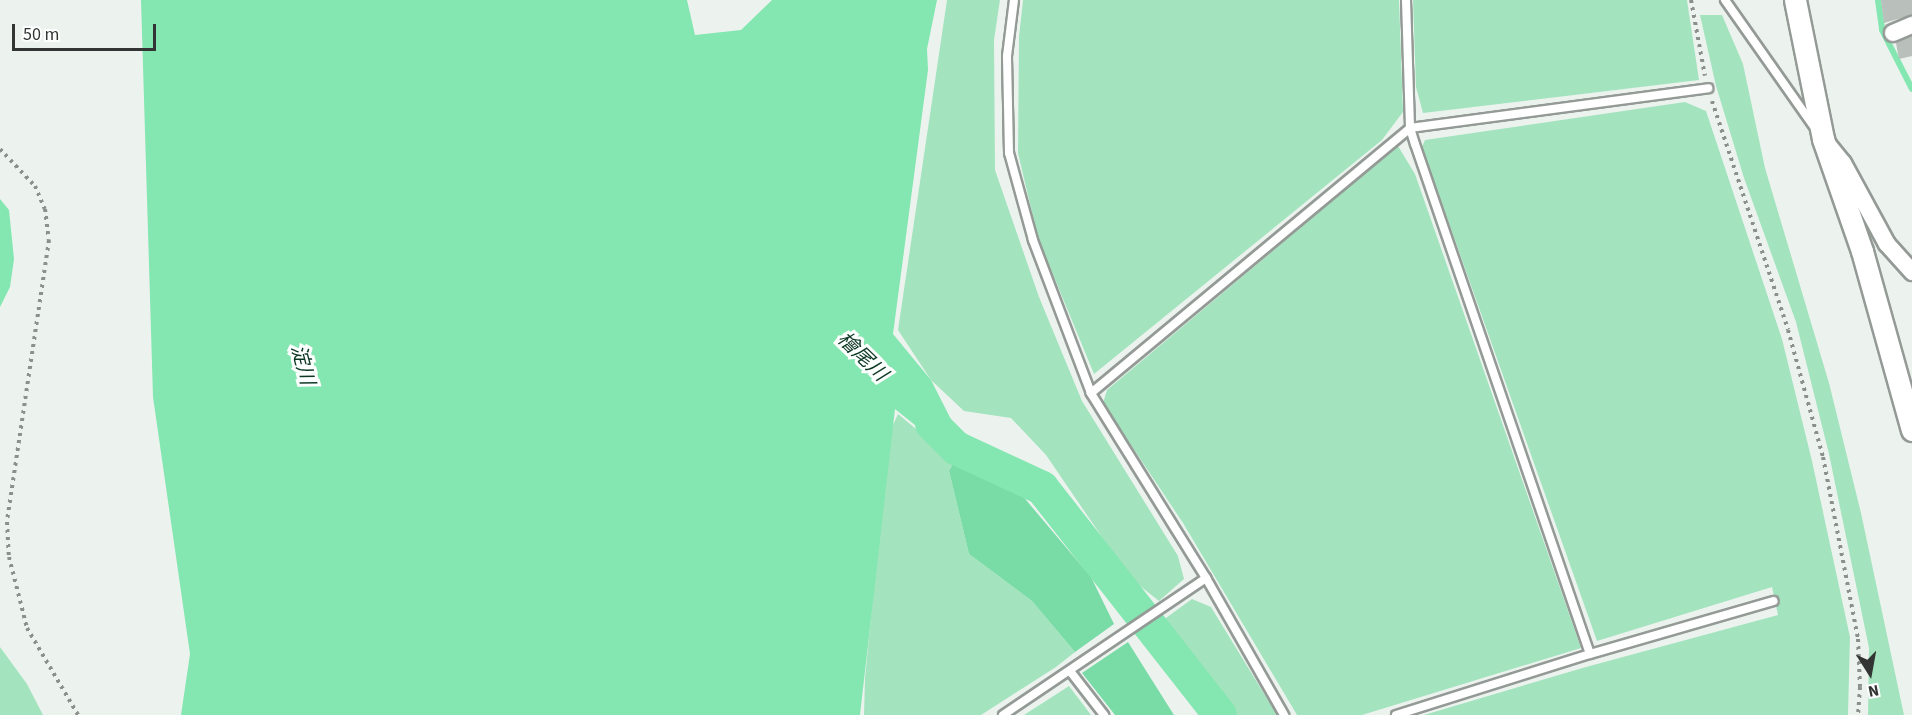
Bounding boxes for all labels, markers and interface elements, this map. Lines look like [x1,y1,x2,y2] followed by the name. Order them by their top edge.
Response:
[15,12,159,50] scale bar
[23,22,59,47] text: 50 m
[832,328,892,386] water label: 檜尾川
[285,343,319,387] water label: 淀川
[1840,643,1900,703] north arrow
[1866,679,1881,702] text: N

